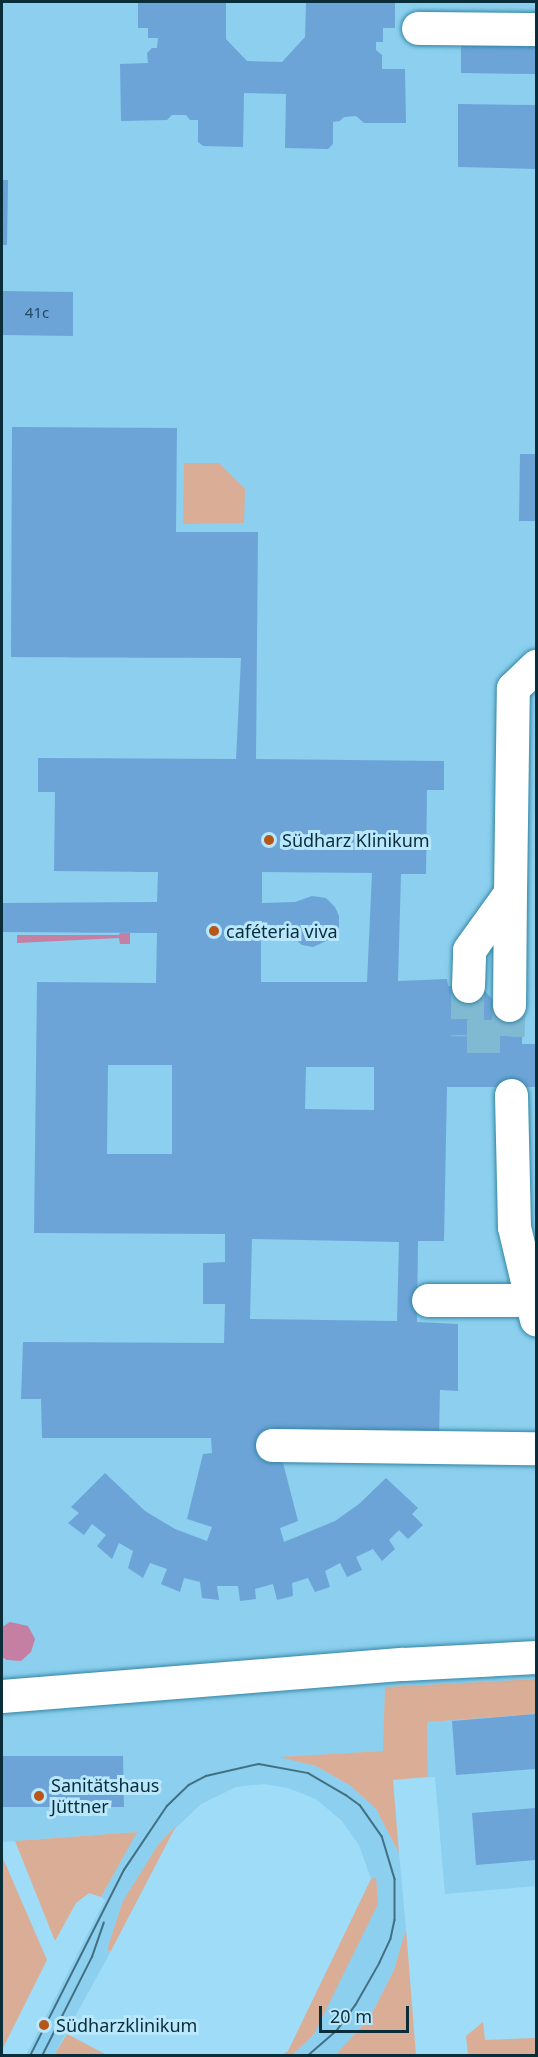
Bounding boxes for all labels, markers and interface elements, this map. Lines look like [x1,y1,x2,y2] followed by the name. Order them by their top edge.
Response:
[25,304,49,322] house number: 41c
[282,829,430,851] place label: Südharz Klinikum
[260,831,278,849] marker: Südharz Klinikum
[226,920,338,942] place label: caféteria viva
[207,924,221,938] marker: caféteria viva
[51,1775,159,1818] place label: Sanitätshaus Jüttner
[32,1789,46,1803] marker: Sanitätshaus Jüttner
[322,1994,412,2032] scale bar
[330,2004,372,2028] text: 20 m
[56,2014,197,2036] place label: Südharzklinikum
[37,2018,51,2032] marker: Südharzklinikum

